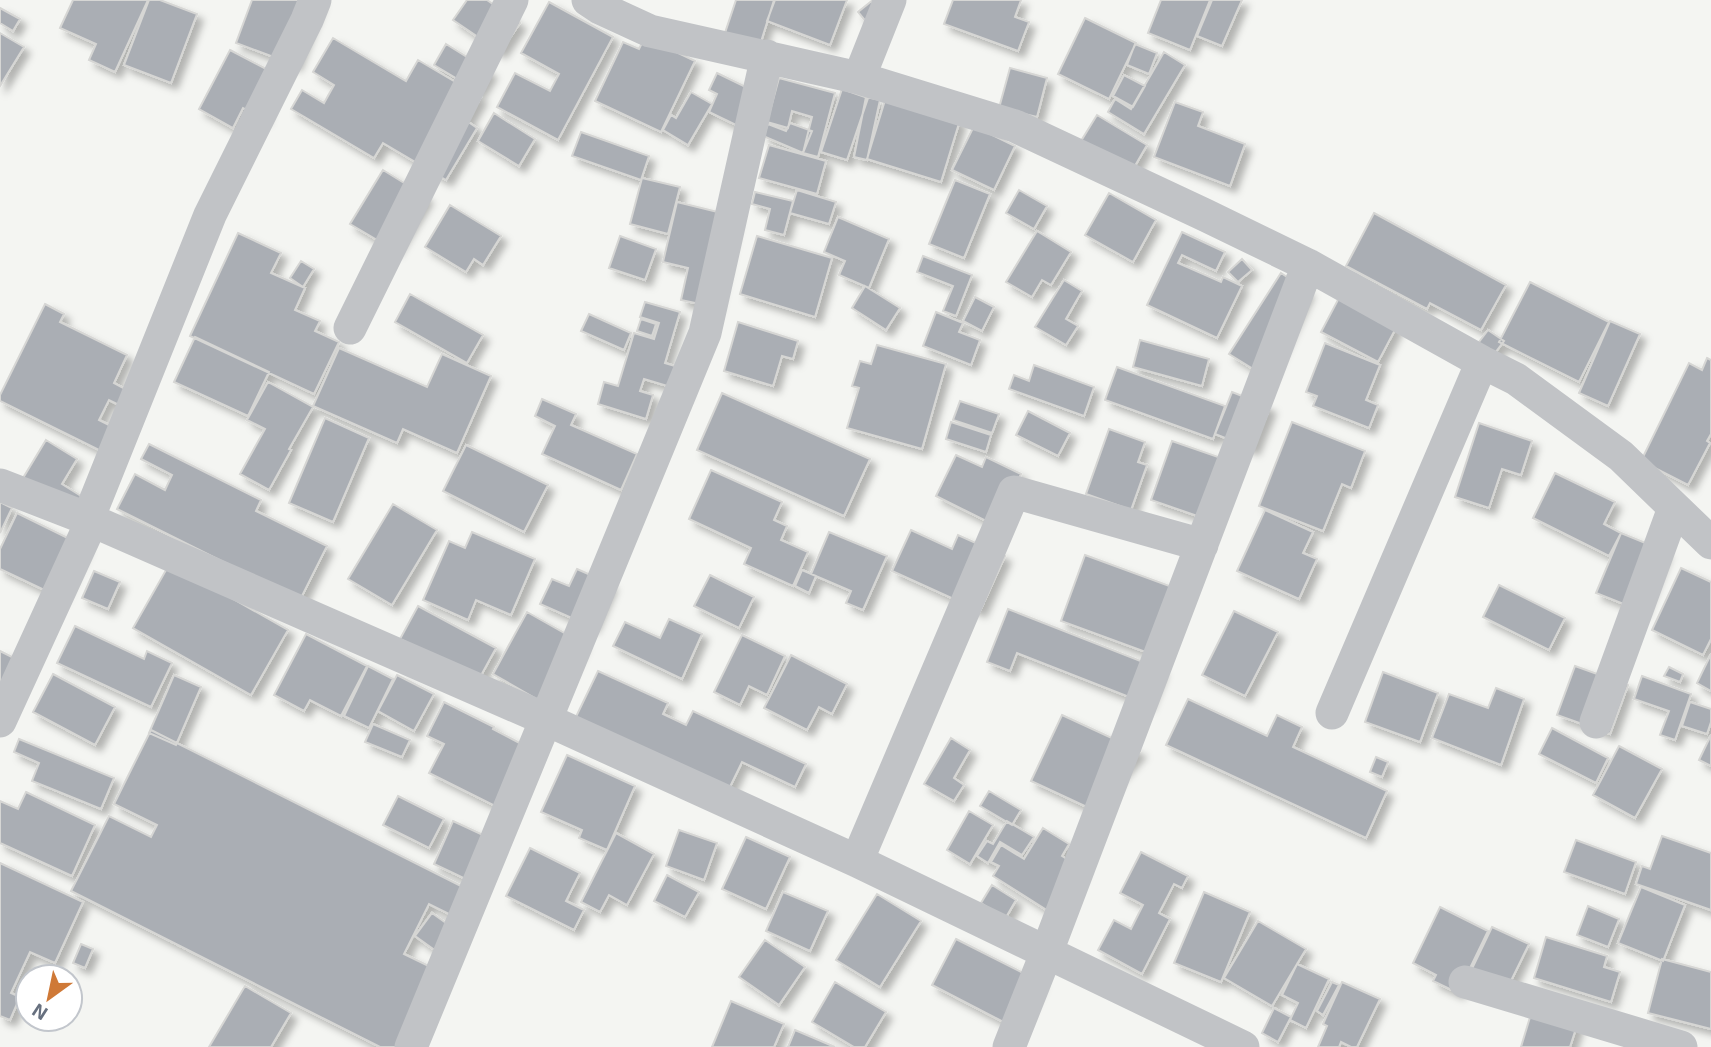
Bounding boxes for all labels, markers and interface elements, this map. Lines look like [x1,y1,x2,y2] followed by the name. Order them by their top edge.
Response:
[14,963,84,1033] north arrow
[27,999,51,1026] text: N

